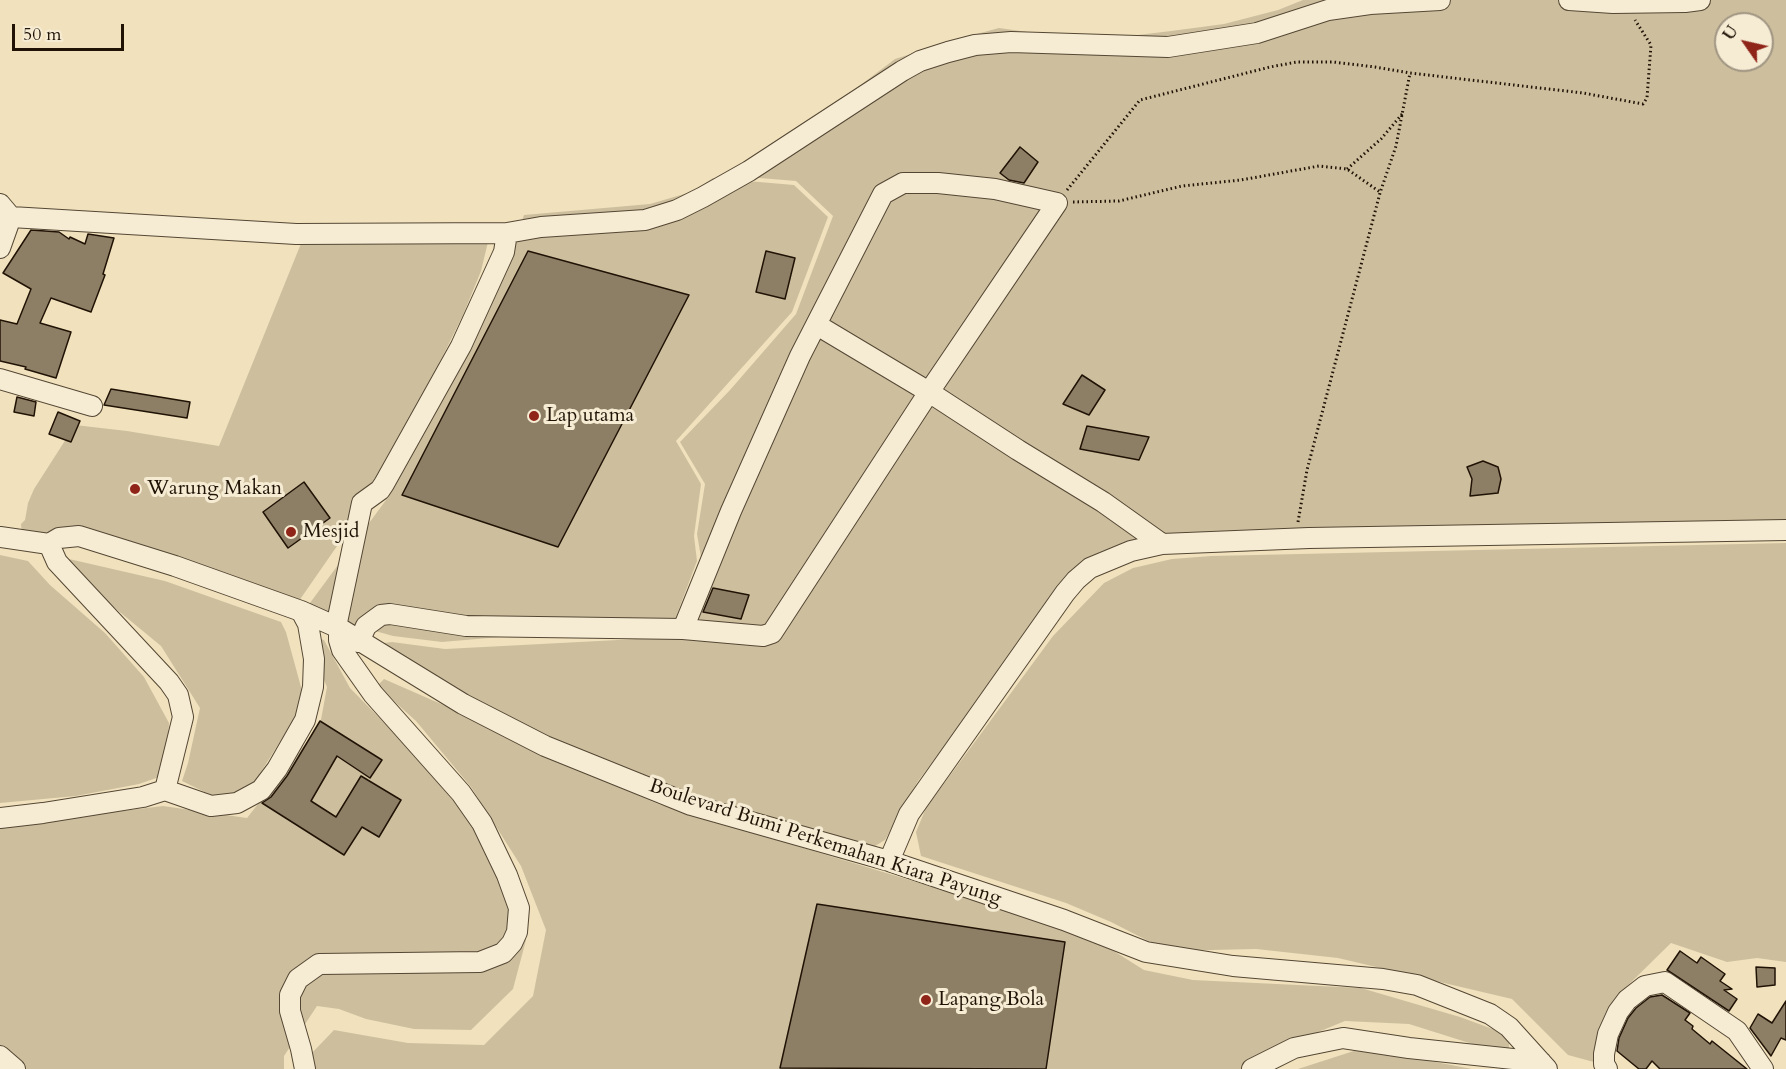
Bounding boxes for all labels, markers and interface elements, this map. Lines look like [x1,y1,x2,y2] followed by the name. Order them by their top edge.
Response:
[15,12,128,50] scale bar
[1714,12,1774,72] north arrow
[1718,21,1744,45] text: U
[23,22,62,47] text: 50 m
[546,404,634,428] place label: Lap utama
[527,409,541,423] marker: Lap utama
[147,477,282,501] place label: Warung Makan
[128,482,142,496] marker: Warung Makan
[303,520,360,544] place label: Mesjid
[284,525,298,539] marker: Mesjid
[646,775,1004,911] street label: Boulevard Bumi Perkemahan Kiara Payung
[938,988,1044,1012] place label: Lapang Bola
[919,993,933,1007] marker: Lapang Bola

